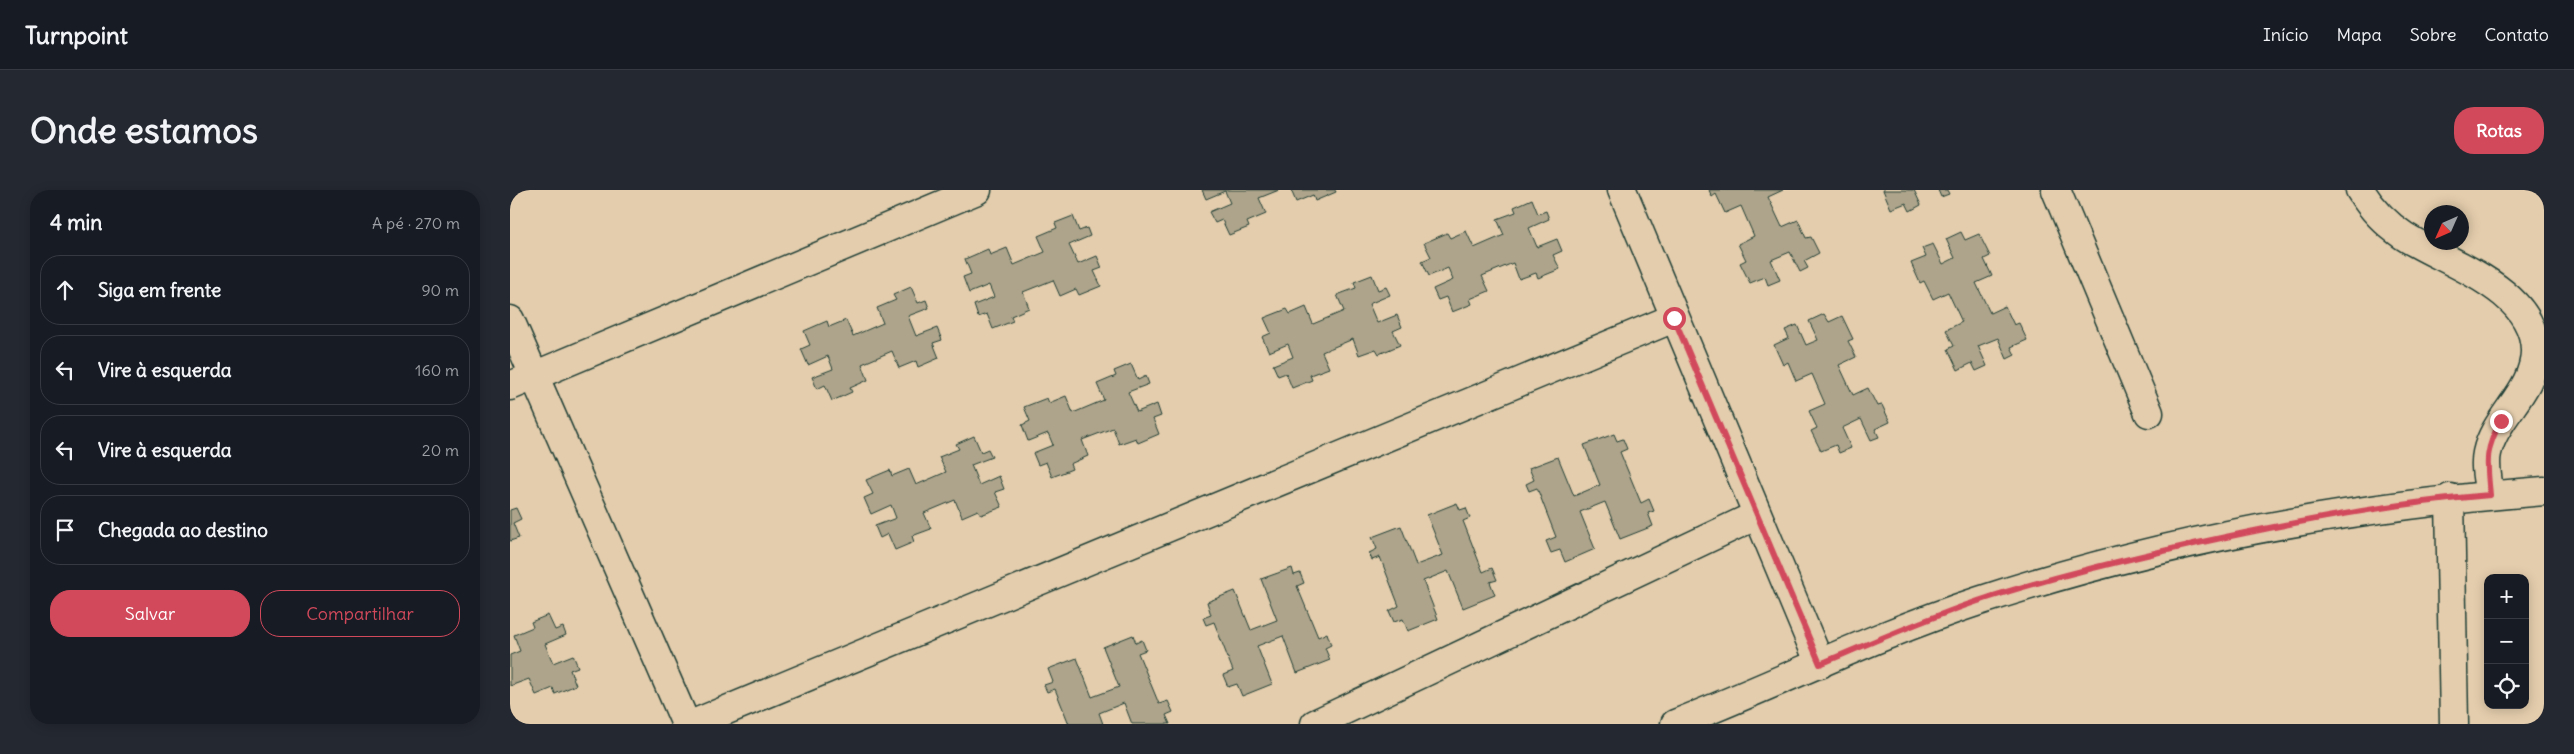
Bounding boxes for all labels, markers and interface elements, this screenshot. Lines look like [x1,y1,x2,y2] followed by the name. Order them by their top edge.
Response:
[25,20,128,50] text: Turnpoint
[2263,23,2309,46] text: Início
[2337,23,2382,46] text: Mapa
[2410,23,2456,46] text: Sobre
[2484,23,2549,46] text: Contato
[2454,107,2544,154] button: Rotas
[30,108,258,152] text: Onde estamos
[2424,205,2469,250] north arrow
[50,209,102,236] text: 4 min
[372,213,460,233] text: A pé · 270 m
[51,276,79,304] icon: ahead
[98,278,221,302] text: Siga em frente
[421,280,459,300] text: 90 m
[1663,307,1686,330] route start
[51,356,79,384] icon: left
[98,358,232,382] text: Vire à esquerda
[415,360,459,380] text: 160 m
[2490,410,2513,433] route end
[51,436,79,464] icon: left
[98,438,232,462] text: Vire à esquerda
[422,440,459,460] text: 20 m
[51,516,79,544] icon: arrive
[98,518,268,542] text: Chegada ao destino
[2484,574,2529,709] map controls
[2484,574,2529,619] button: +
[50,590,250,637] button: Salvar
[260,590,460,637] button: Compartilhar
[2484,619,2529,664] button: −
[2484,664,2529,709] button: locate

